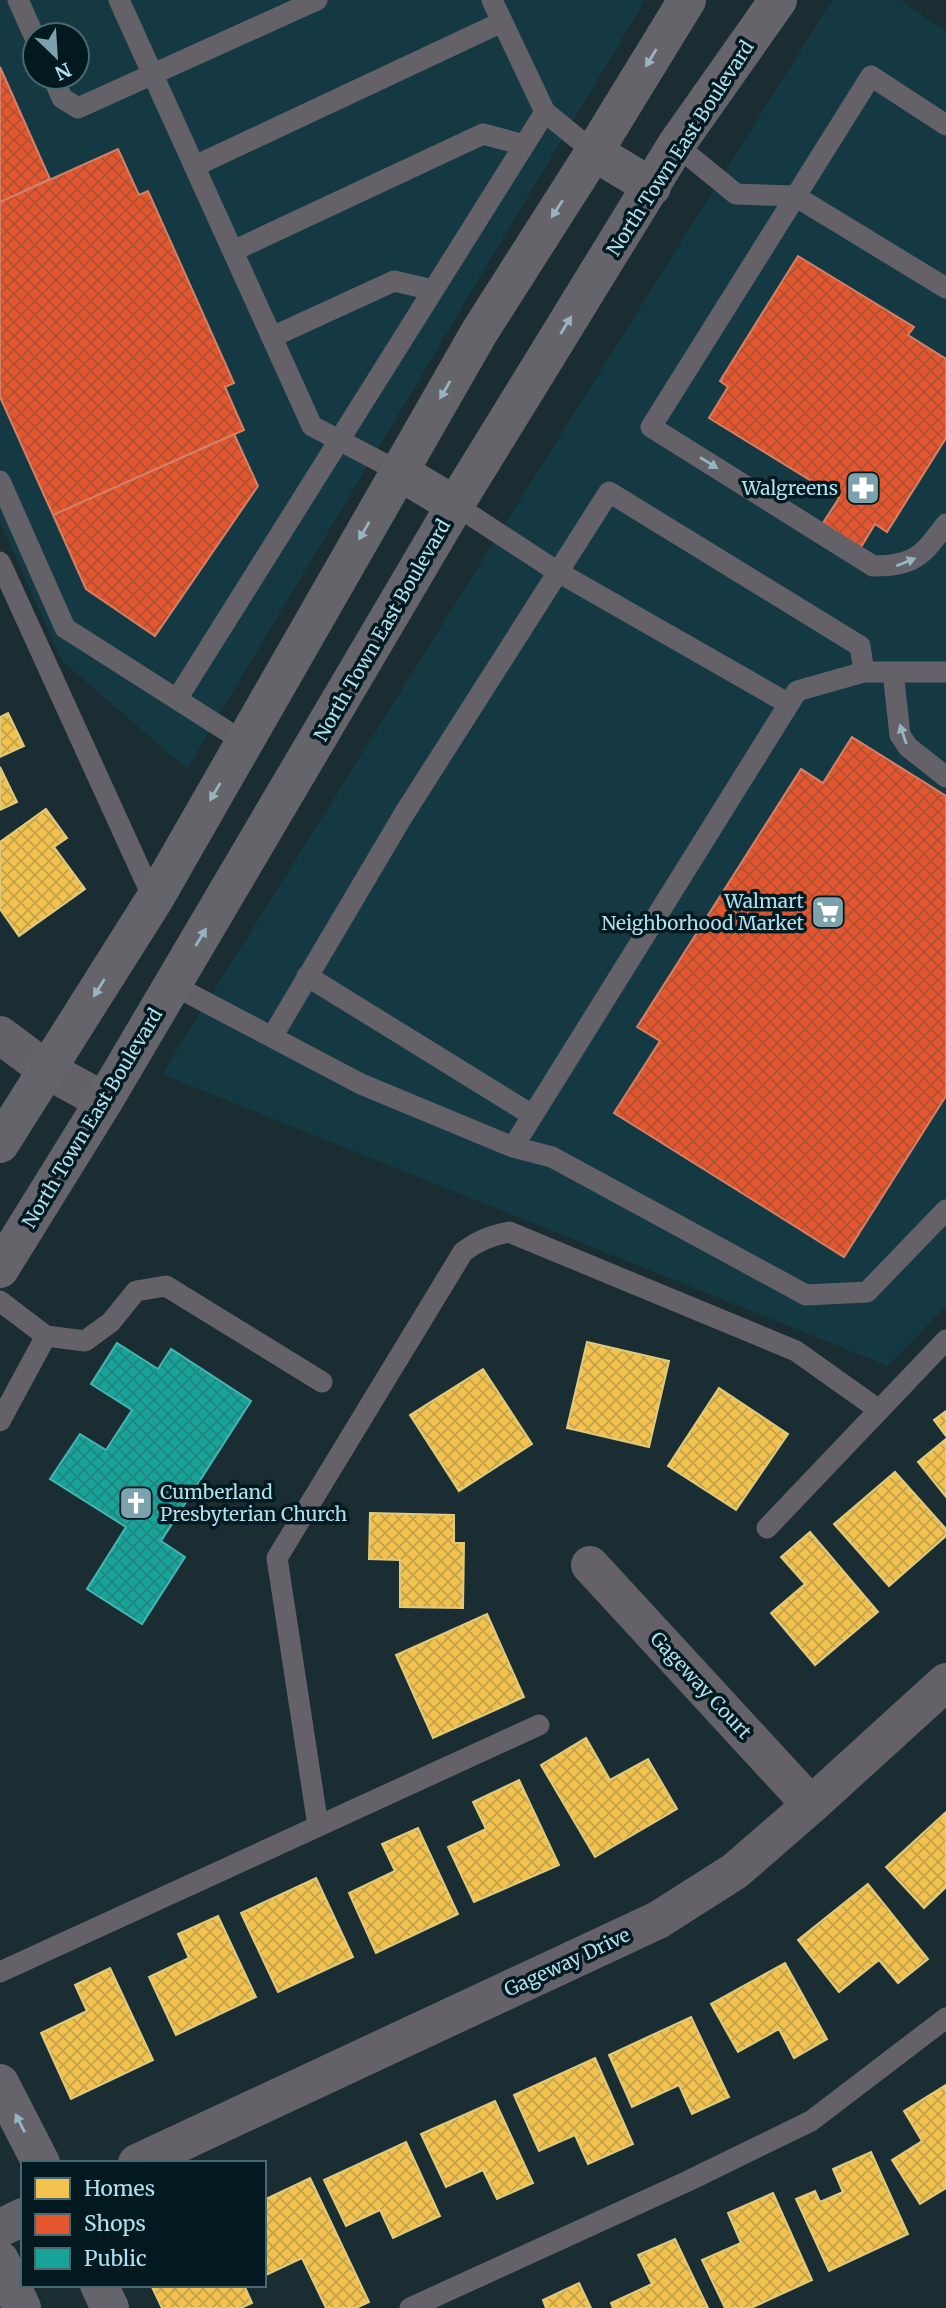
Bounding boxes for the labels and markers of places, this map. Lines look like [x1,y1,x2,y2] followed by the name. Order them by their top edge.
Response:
[844,469,882,507] pharmacy icon: Walgreens
[741,476,838,500] place label: Walgreens
[601,889,805,935] place label: Walmart Neighborhood Market
[809,893,847,931] supermarket icon: Walmart Neighborhood Market
[160,1480,347,1526] place label: Cumberland Presbyterian Church
[117,1484,155,1522] church icon: Cumberland Presbyterian Church

